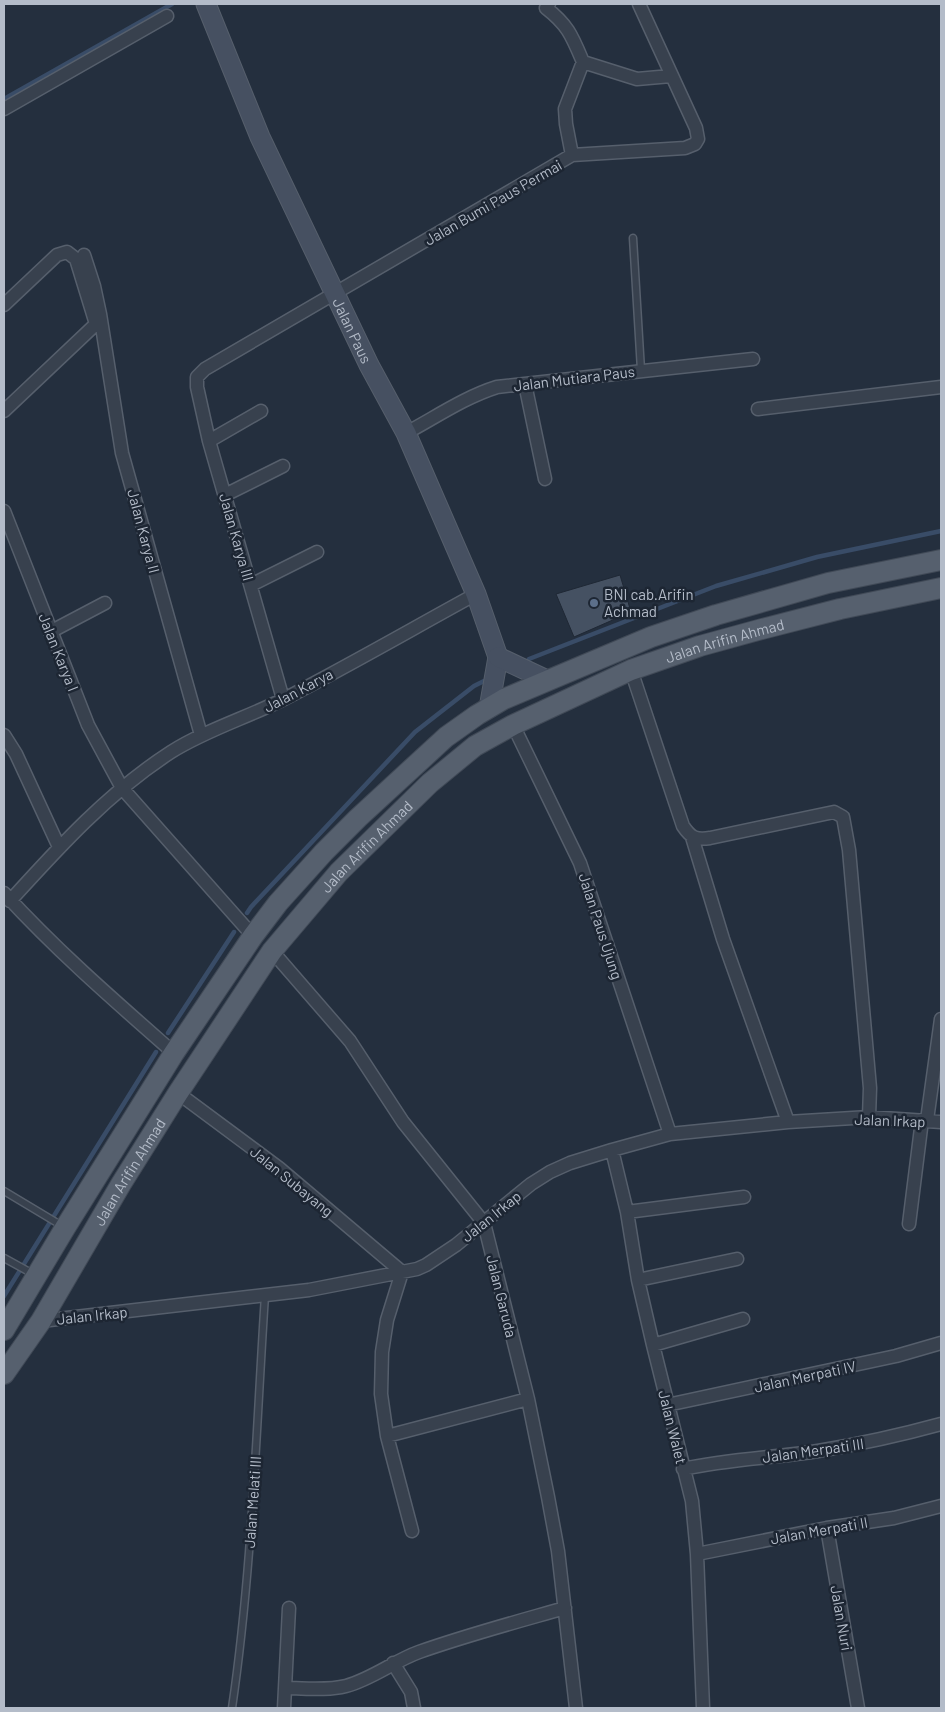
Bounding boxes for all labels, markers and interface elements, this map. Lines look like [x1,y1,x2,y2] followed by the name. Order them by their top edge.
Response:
[421,155,565,249] street label: Jalan Bumi Paus Permai
[329,295,376,366] street label: Jalan Paus
[512,362,636,394] street label: Jalan Mutiara Paus
[124,487,164,575] street label: Jalan Karya II
[216,491,258,583] street label: Jalan Karya III
[604,585,694,620] place label: BNI cab.Arifin Achmad
[588,597,600,609] marker: BNI cab.Arifin Achmad
[35,610,83,694] street label: Jalan Karya I
[663,615,786,666] street label: Jalan Arifin Ahmad
[260,664,336,716] street label: Jalan Karya
[317,796,416,896] street label: Jalan Arifin Ahmad
[575,871,627,981] street label: Jalan Paus Ujung
[854,1110,926,1130] street label: Jalan Irkap
[90,1115,169,1229] street label: Jalan Arifin Ahmad
[247,1142,337,1220] street label: Jalan Subayang
[458,1187,524,1245] street label: Jalan Irkap
[483,1253,521,1339] street label: Jalan Garuda
[56,1302,128,1328] street label: Jalan Irkap
[752,1356,858,1396] street label: Jalan Merpati IV
[655,1388,691,1466] street label: Jalan Walet
[761,1434,865,1466] street label: Jalan Merpati III
[240,1455,264,1549] street label: Jalan Melati III
[769,1513,869,1547] street label: Jalan Merpati II
[827,1584,857,1652] street label: Jalan Nuri

